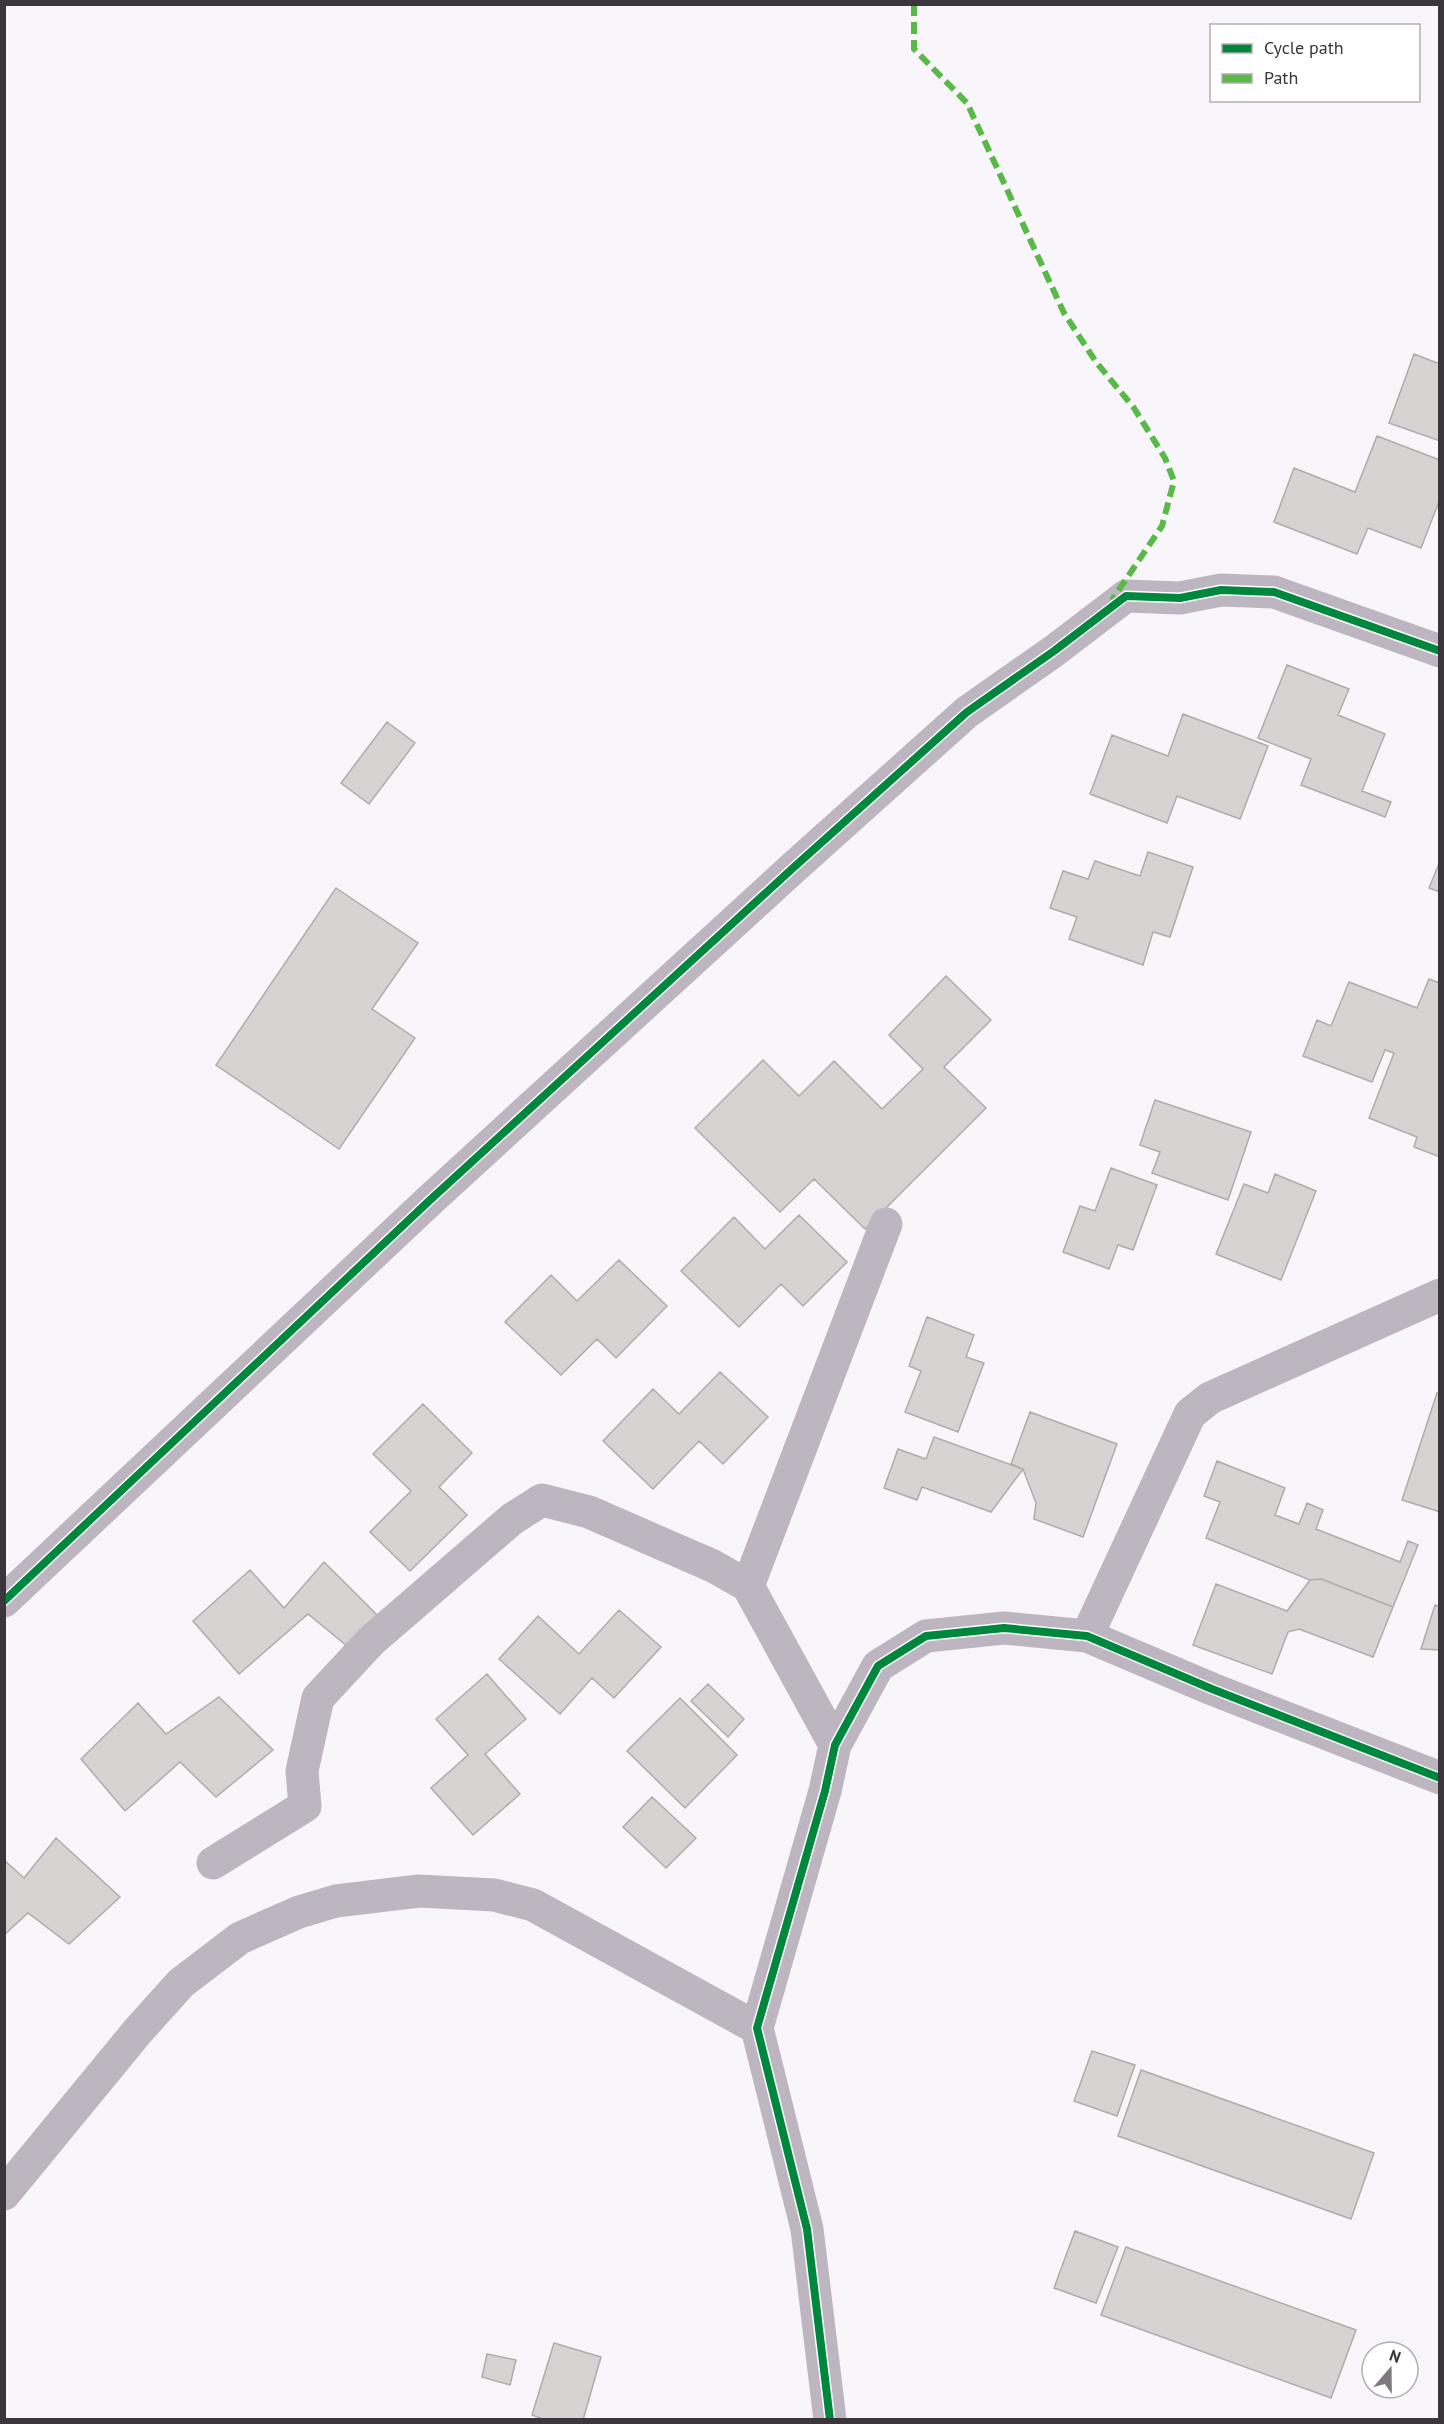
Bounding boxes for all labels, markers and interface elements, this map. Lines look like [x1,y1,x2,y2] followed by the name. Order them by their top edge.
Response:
[1210,24,1420,102] legend
[1264,36,1344,59] text: Cycle path
[1264,66,1298,89] text: Path
[1360,2340,1420,2400] north arrow
[1387,2345,1403,2367] text: N

